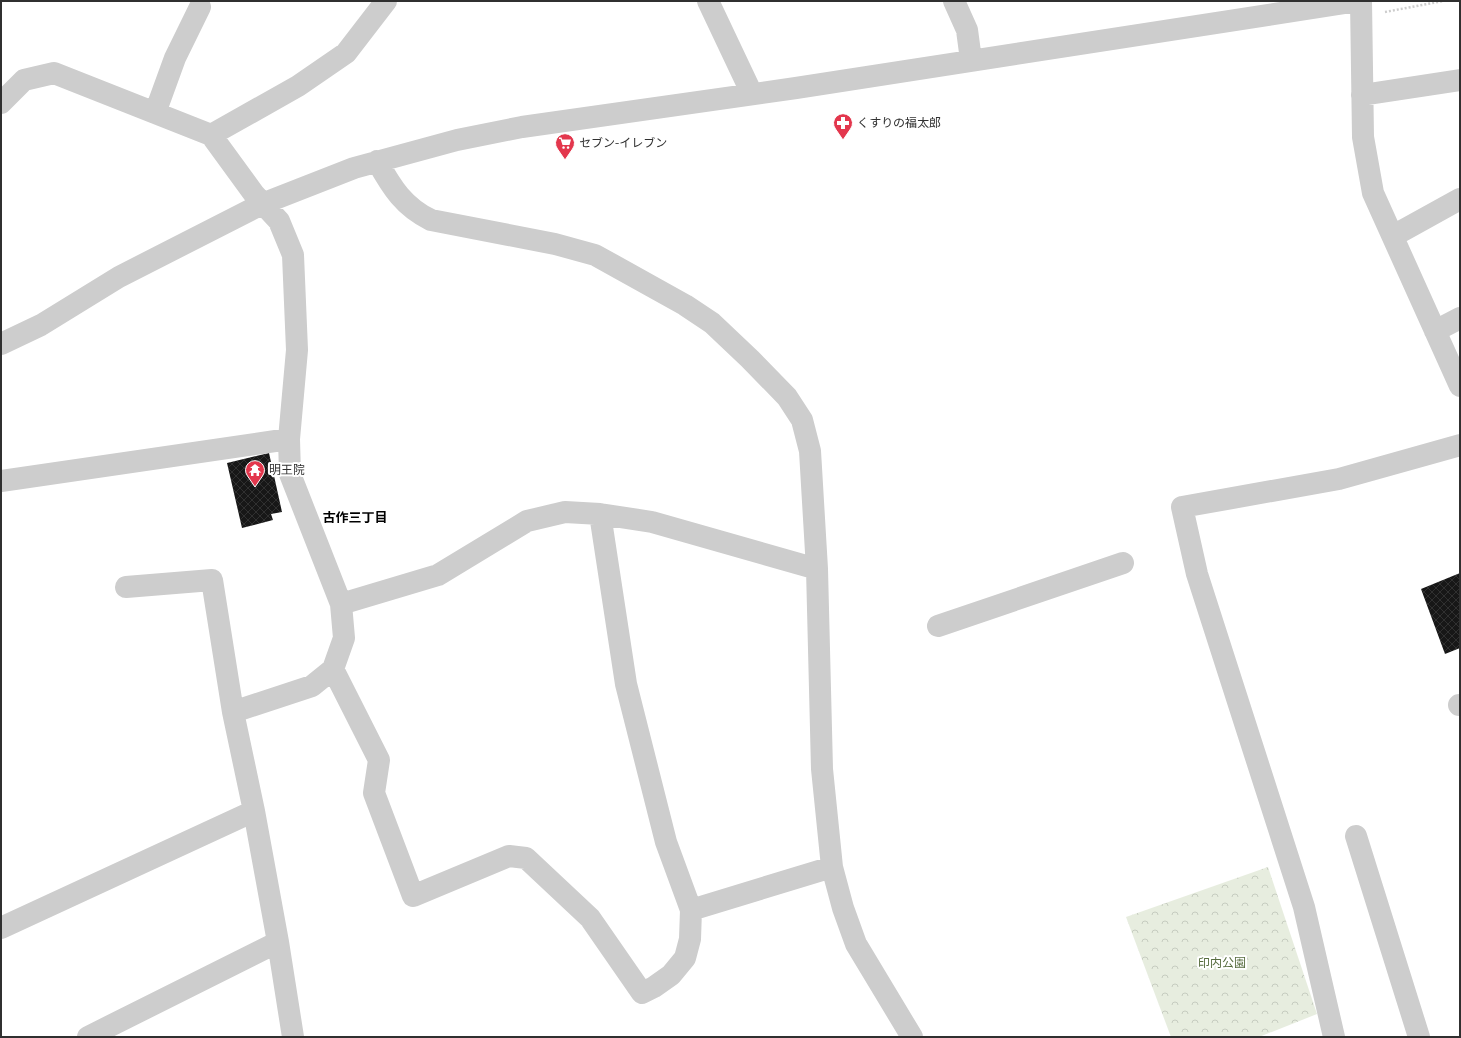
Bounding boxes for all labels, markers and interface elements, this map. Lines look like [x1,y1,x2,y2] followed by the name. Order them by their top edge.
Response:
[832,112,854,140] pharmacy icon: くすりの福太郎
[857,116,941,130] place label: くすりの福太郎
[554,132,576,160] supermarket icon: セブン-イレブン
[579,136,667,150] place label: セブン-イレブン
[244,459,266,487] temple icon: 明王院
[269,463,305,477] place label: 明王院
[322,510,388,525] district label: 古作三丁目
[1198,956,1246,970] park label: 印内公園

